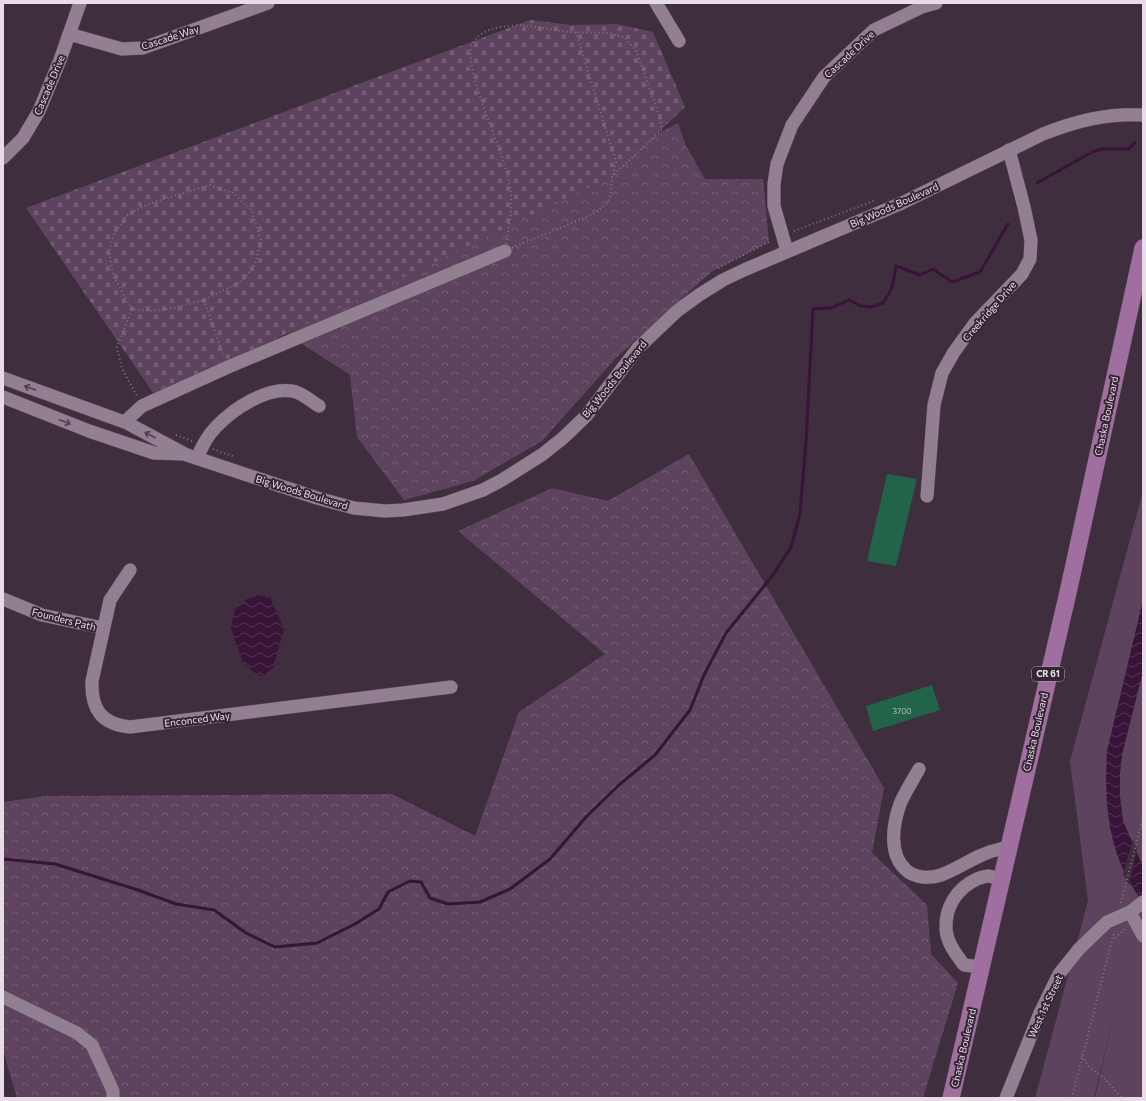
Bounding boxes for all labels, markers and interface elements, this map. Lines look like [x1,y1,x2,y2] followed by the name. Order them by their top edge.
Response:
[140,22,200,52] street label: Cascade Way
[822,28,876,80] street label: Cascade Drive
[31,53,67,117] street label: Cascade Drive
[848,180,940,230] street label: Big Woods Boulevard
[960,279,1018,343] street label: Creekridge Drive
[579,338,649,420] street label: Big Woods Boulevard
[1092,375,1120,457] street label: Chaska Boulevard
[24,383,36,391] one-way arrow
[59,418,71,426] one-way arrow
[145,431,157,439] one-way arrow
[255,472,350,512] street label: Big Woods Boulevard
[31,605,97,633] street label: Founders Path
[1032,667,1064,681] road number: CR 61
[1020,691,1050,773] street label: Chaska Boulevard
[892,706,912,716] house number: 3700
[163,709,231,729] street label: Enconced Way
[1025,972,1065,1040] street label: West 1st Street
[948,1007,978,1089] street label: Chaska Boulevard

